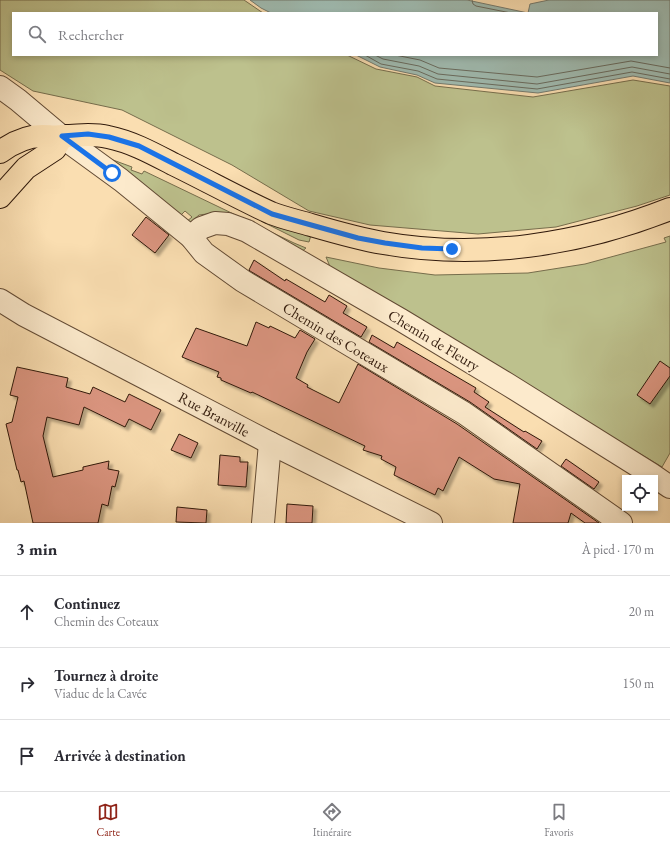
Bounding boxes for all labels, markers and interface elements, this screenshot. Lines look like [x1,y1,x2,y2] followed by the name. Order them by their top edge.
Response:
[12,12,658,56] search box
[26,23,48,45] icon: search
[58,25,124,44] text: Rechercher
[103,164,121,182] route start
[443,240,461,258] route end
[279,298,393,377] street label: Chemin des Coteaux
[385,305,484,375] street label: Chemin de Fleury
[175,387,253,441] street label: Rue Branville
[622,475,658,511] map controls
[622,475,658,511] button: locate
[16,538,57,560] text: 3 min
[582,541,654,558] text: À pied · 170 m
[54,594,120,613] text: Continuez
[16,601,38,623] icon: ahead
[629,603,654,620] text: 20 m
[54,613,159,630] text: Chemin des Coteaux
[54,666,158,685] text: Tournez à droite
[16,673,38,695] icon: right
[623,675,654,692] text: 150 m
[54,685,147,702] text: Viaduc de la Cavée
[16,745,38,767] icon: arrive
[54,746,186,765] text: Arrivée à destination
[96,801,120,839] tab: Carte
[313,801,351,839] tab: Itinéraire
[544,801,574,839] tab: Favoris

